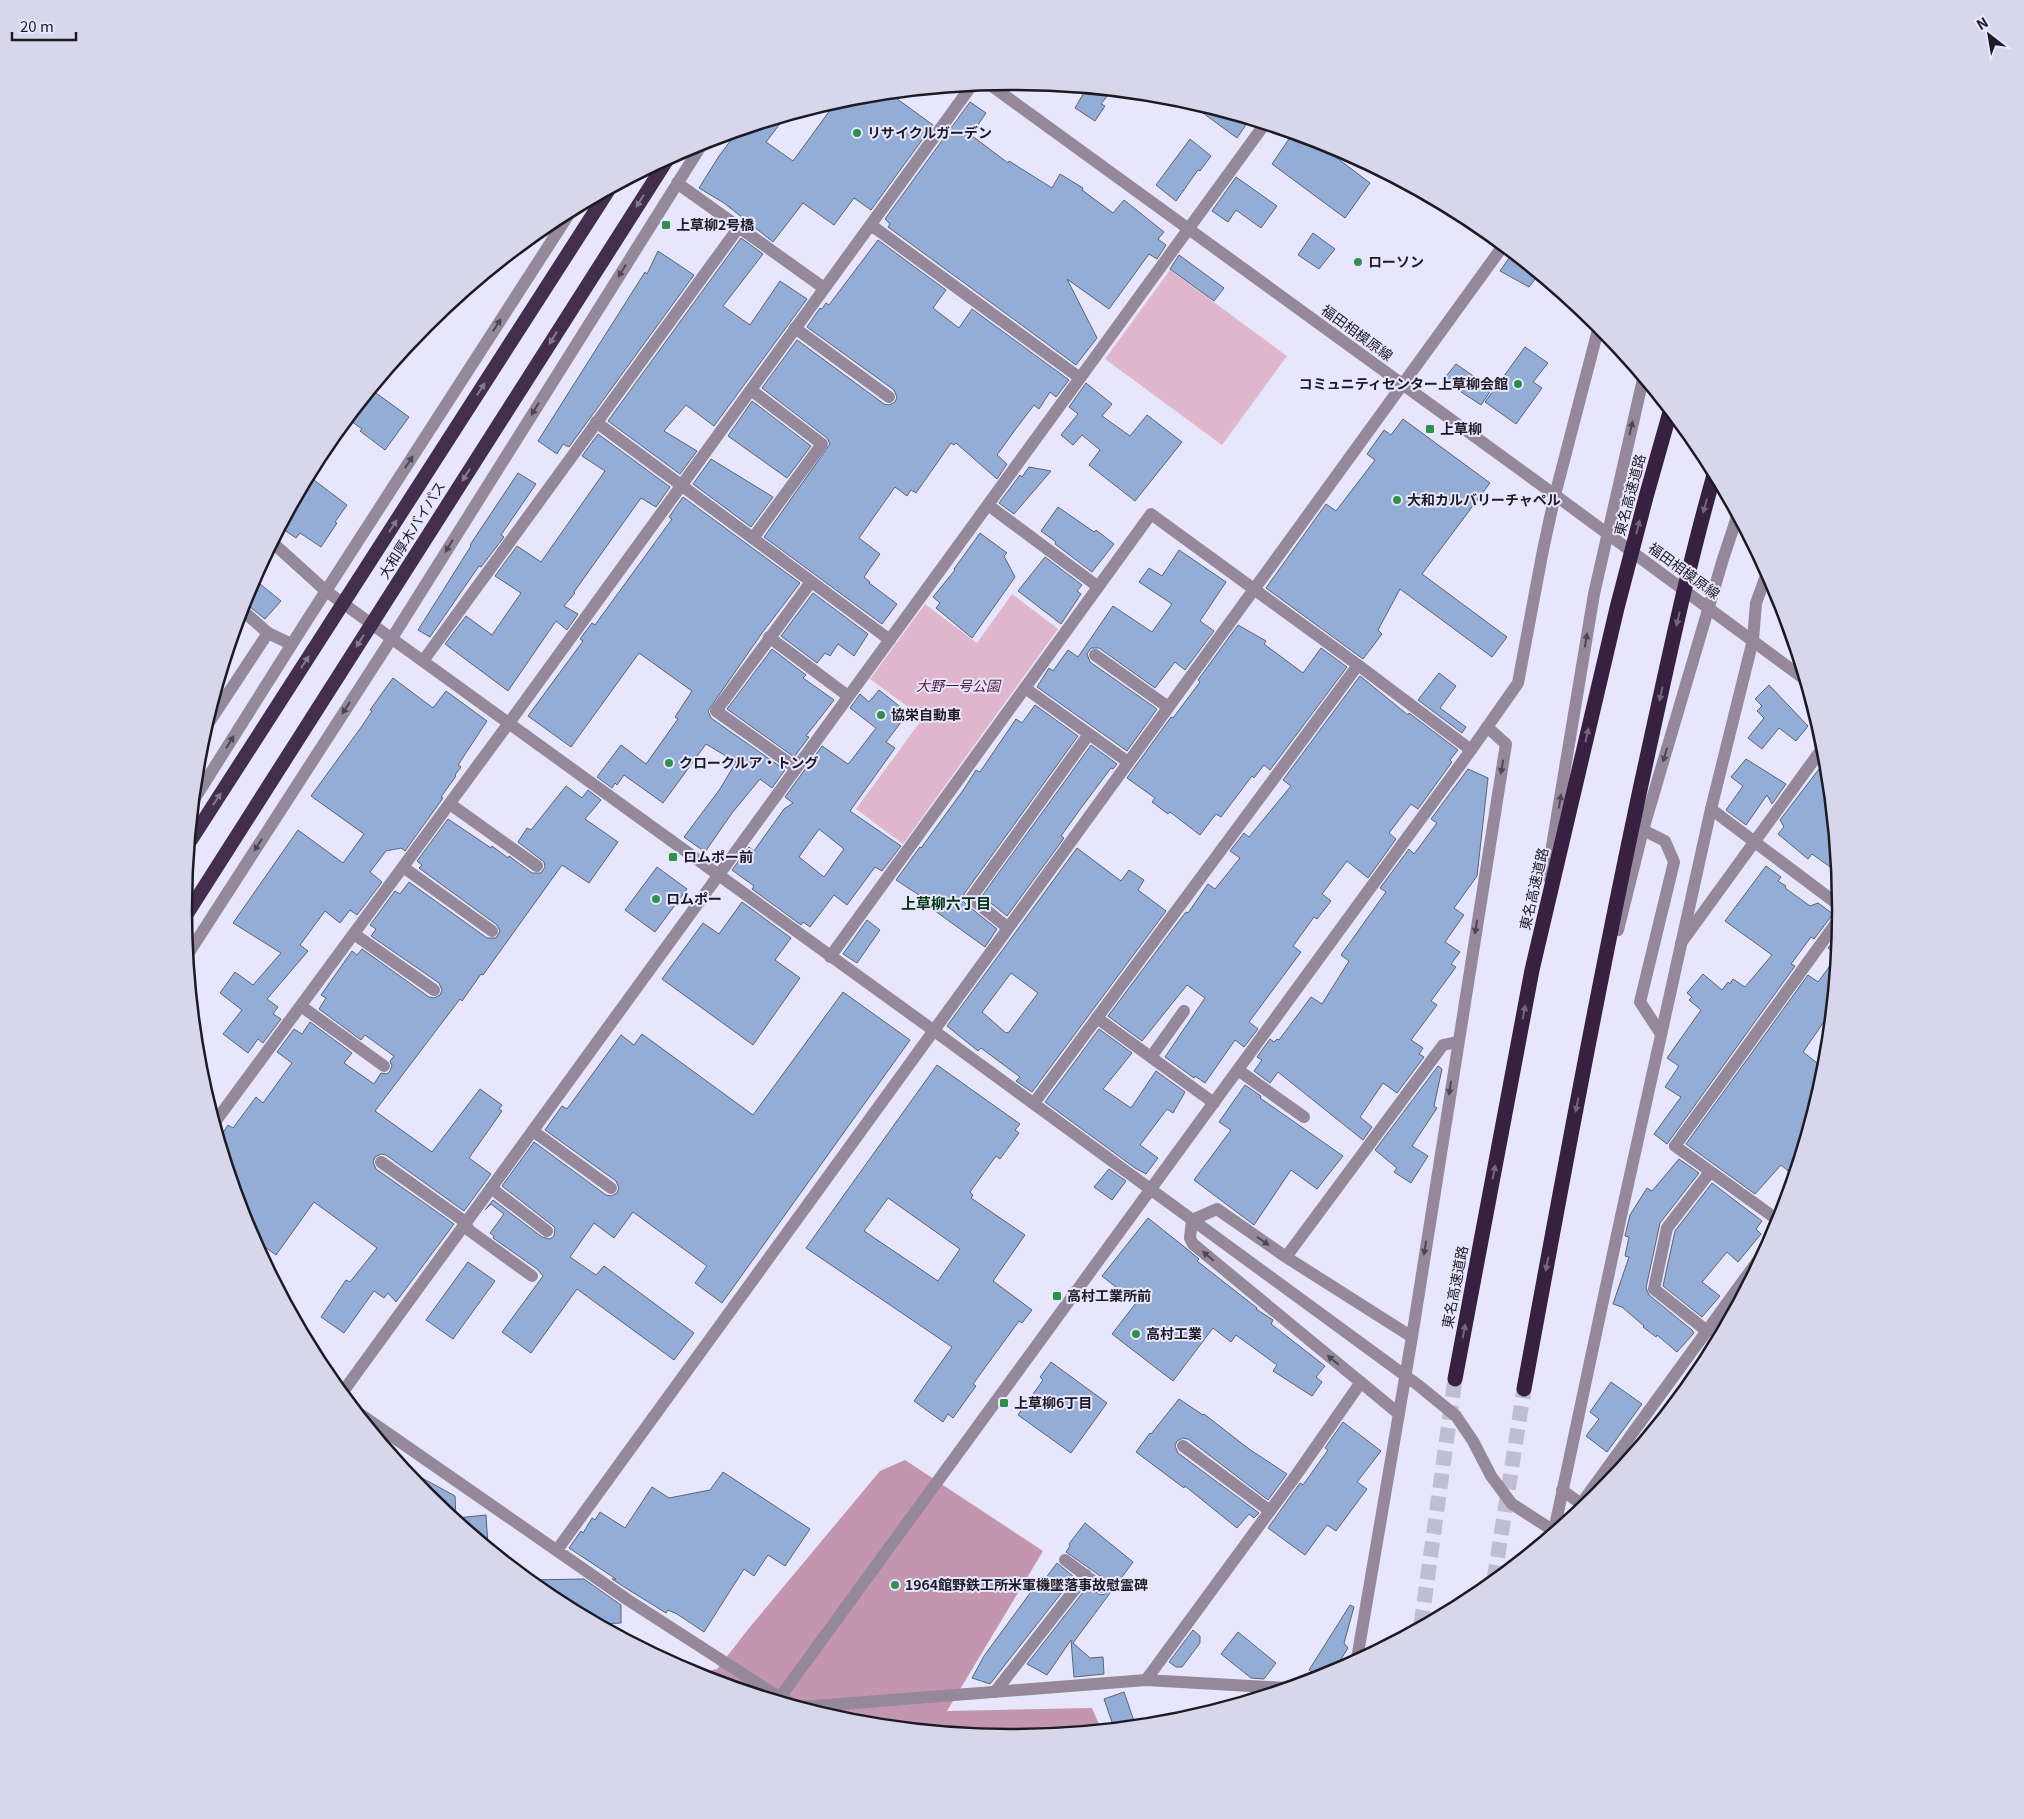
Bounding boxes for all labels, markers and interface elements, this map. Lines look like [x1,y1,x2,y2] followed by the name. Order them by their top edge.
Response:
[12,10,76,42] scale bar
[1964,10,2014,60] north arrow
[1972,12,1991,34] text: N
[20,15,54,36] text: 20 m
[867,122,992,142] place label: リサイクルガーデン
[851,127,863,139] marker: リサイクルガーデン
[636,194,645,207] one-way arrow
[676,214,754,234] place label: 上草柳2号橋
[660,219,672,231] marker: 上草柳2号橋
[1368,251,1424,271] place label: ローソン
[1352,256,1364,268] marker: ローソン
[617,264,626,278] one-way arrow
[1318,299,1397,365] street label: 福田相模原線
[492,319,502,332] one-way arrow
[548,331,558,344] one-way arrow
[1299,373,1508,393] place label: コミュニティセンター上草柳会館
[1512,378,1524,390] marker: コミュニティセンター上草柳会館
[476,382,485,396] one-way arrow
[531,402,540,415] one-way arrow
[1440,418,1482,438] place label: 上草柳
[1627,420,1635,435] one-way arrow
[1424,423,1436,435] marker: 上草柳
[1609,452,1650,538] street label: 東名高速道路
[404,455,414,469] one-way arrow
[461,468,471,481] one-way arrow
[373,477,449,582] street label: 大和厚木バイパス
[1407,489,1561,509] place label: 大和カルバリーチャペル
[1391,494,1403,506] marker: 大和カルバリーチャペル
[1701,498,1709,513] one-way arrow
[388,519,397,532] one-way arrow
[1634,519,1642,534] one-way arrow
[1645,537,1724,603] street label: 福田相模原線
[444,540,454,553] one-way arrow
[1674,611,1682,626] one-way arrow
[1583,632,1591,648] one-way arrow
[355,635,365,648] one-way arrow
[300,656,310,669] one-way arrow
[916,675,1002,695] park label: 大野一号公園
[1657,686,1665,701] one-way arrow
[342,702,351,715] one-way arrow
[891,704,961,724] place label: 協栄自動車
[875,709,887,721] marker: 協栄自動車
[1583,727,1591,742] one-way arrow
[225,735,235,749] one-way arrow
[1661,747,1669,762] one-way arrow
[679,752,819,772] place label: クロークルア・トング
[663,757,675,769] marker: クロークルア・トング
[1498,759,1506,775] one-way arrow
[212,792,222,806] one-way arrow
[1556,792,1564,808] one-way arrow
[254,838,263,852] one-way arrow
[683,846,753,866] place label: ロムポー前
[1514,846,1552,932] street label: 東名高速道路
[667,851,679,863] marker: ロムポー前
[666,888,722,908] place label: ロムポー
[901,892,991,913] district label: 上草柳六丁目
[650,893,662,905] marker: ロムポー
[1472,920,1480,936] one-way arrow
[1520,1005,1528,1020] one-way arrow
[1446,1080,1454,1096] one-way arrow
[1572,1097,1580,1113] one-way arrow
[1490,1163,1498,1179] one-way arrow
[1257,1236,1270,1246] one-way arrow
[1421,1241,1429,1257] one-way arrow
[1436,1244,1472,1330] street label: 東名高速道路
[1202,1251,1215,1262] one-way arrow
[1543,1257,1551,1272] one-way arrow
[1067,1285,1151,1305] place label: 高村工業所前
[1051,1290,1063,1302] marker: 高村工業所前
[1146,1323,1202,1343] place label: 高村工業
[1460,1323,1468,1339] one-way arrow
[1130,1328,1142,1340] marker: 高村工業
[1327,1354,1340,1365] one-way arrow
[1014,1392,1092,1412] place label: 上草柳6丁目
[998,1397,1010,1409] marker: 上草柳6丁目
[905,1574,1148,1594] place label: 1964館野鉄工所米軍機墜落事故慰霊碑
[889,1579,901,1591] marker: 1964館野鉄工所米軍機墜落事故慰霊碑

